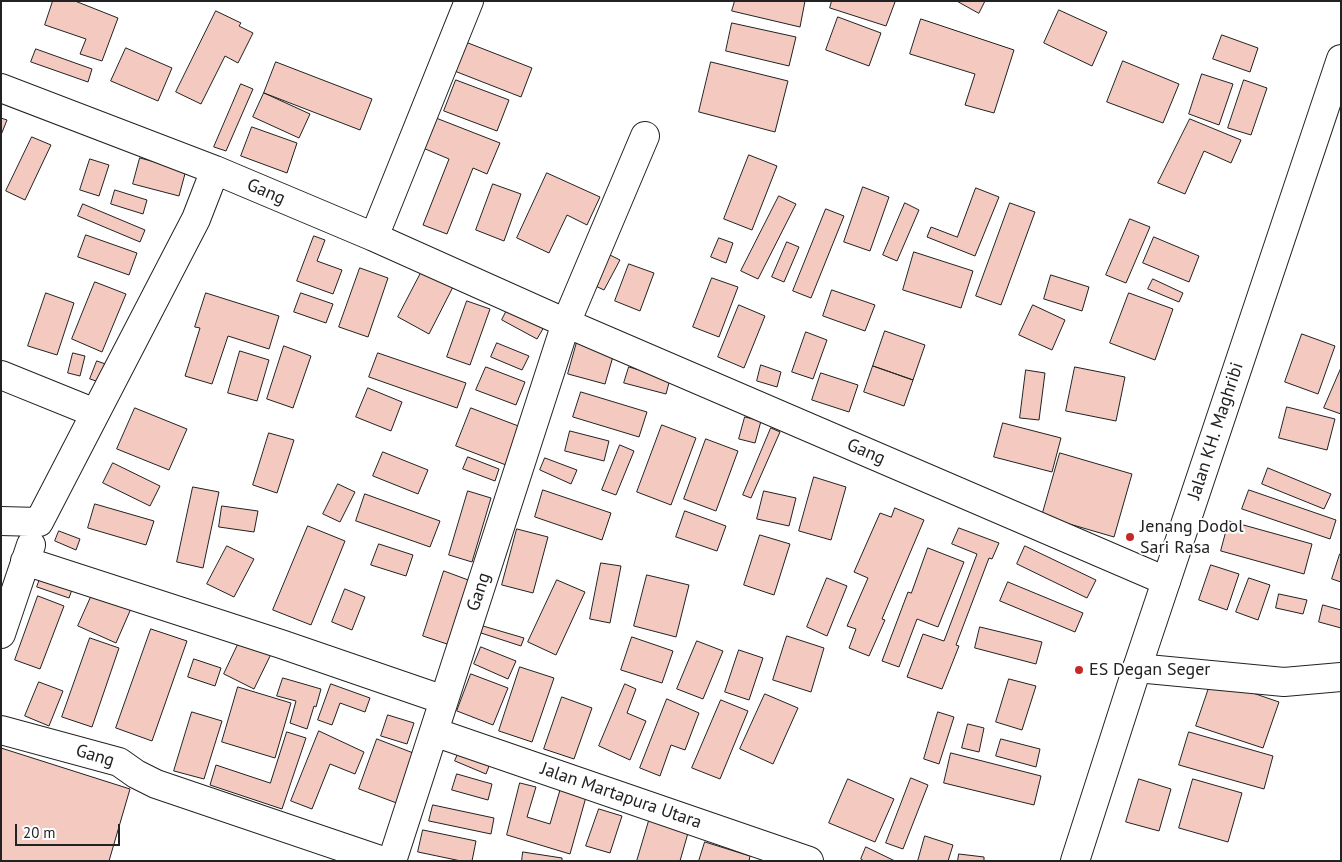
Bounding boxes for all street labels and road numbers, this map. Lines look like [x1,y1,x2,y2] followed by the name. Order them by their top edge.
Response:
[244,174,288,210] street label: Gang
[1184,360,1248,502] street label: Jalan KH. Maghribi
[844,434,888,470] street label: Gang
[463,570,495,614] street label: Gang
[73,740,117,772] street label: Gang
[538,758,704,834] street label: Jalan Martapura Utara

